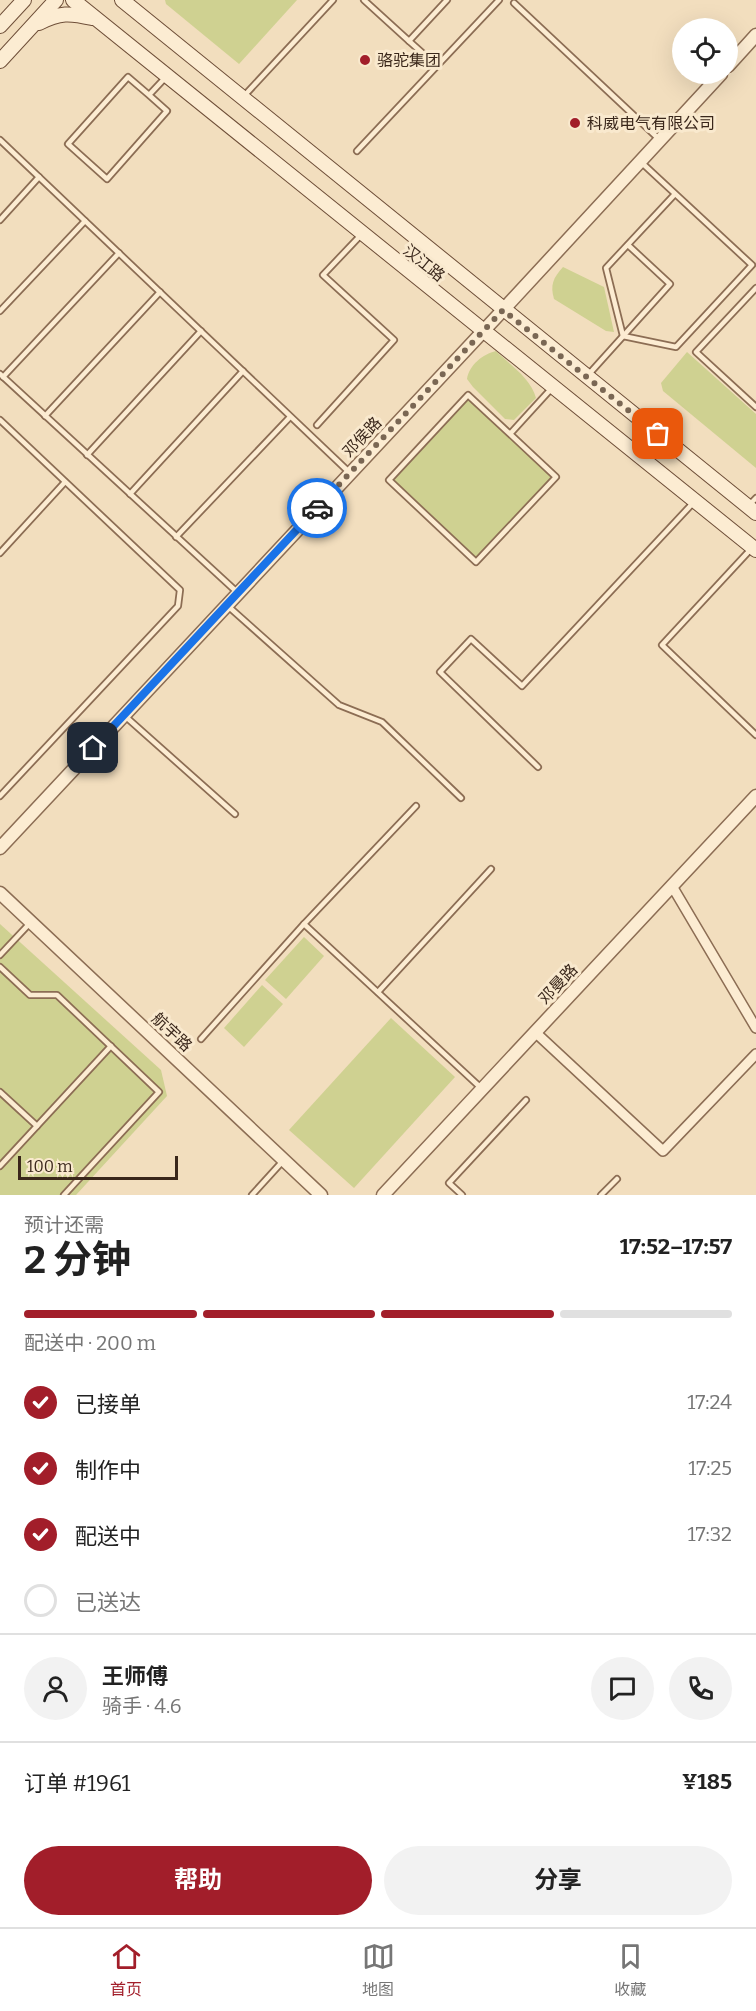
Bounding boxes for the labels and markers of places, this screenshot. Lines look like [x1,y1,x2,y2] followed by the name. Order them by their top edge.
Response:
[377,51,441,70] place label: 骆驼集团
[358,53,372,67] marker: 骆驼集团
[587,114,715,133] place label: 科威电气有限公司
[568,116,582,130] marker: 科威电气有限公司
[632,408,683,459] pin
[67,722,118,773] pin

